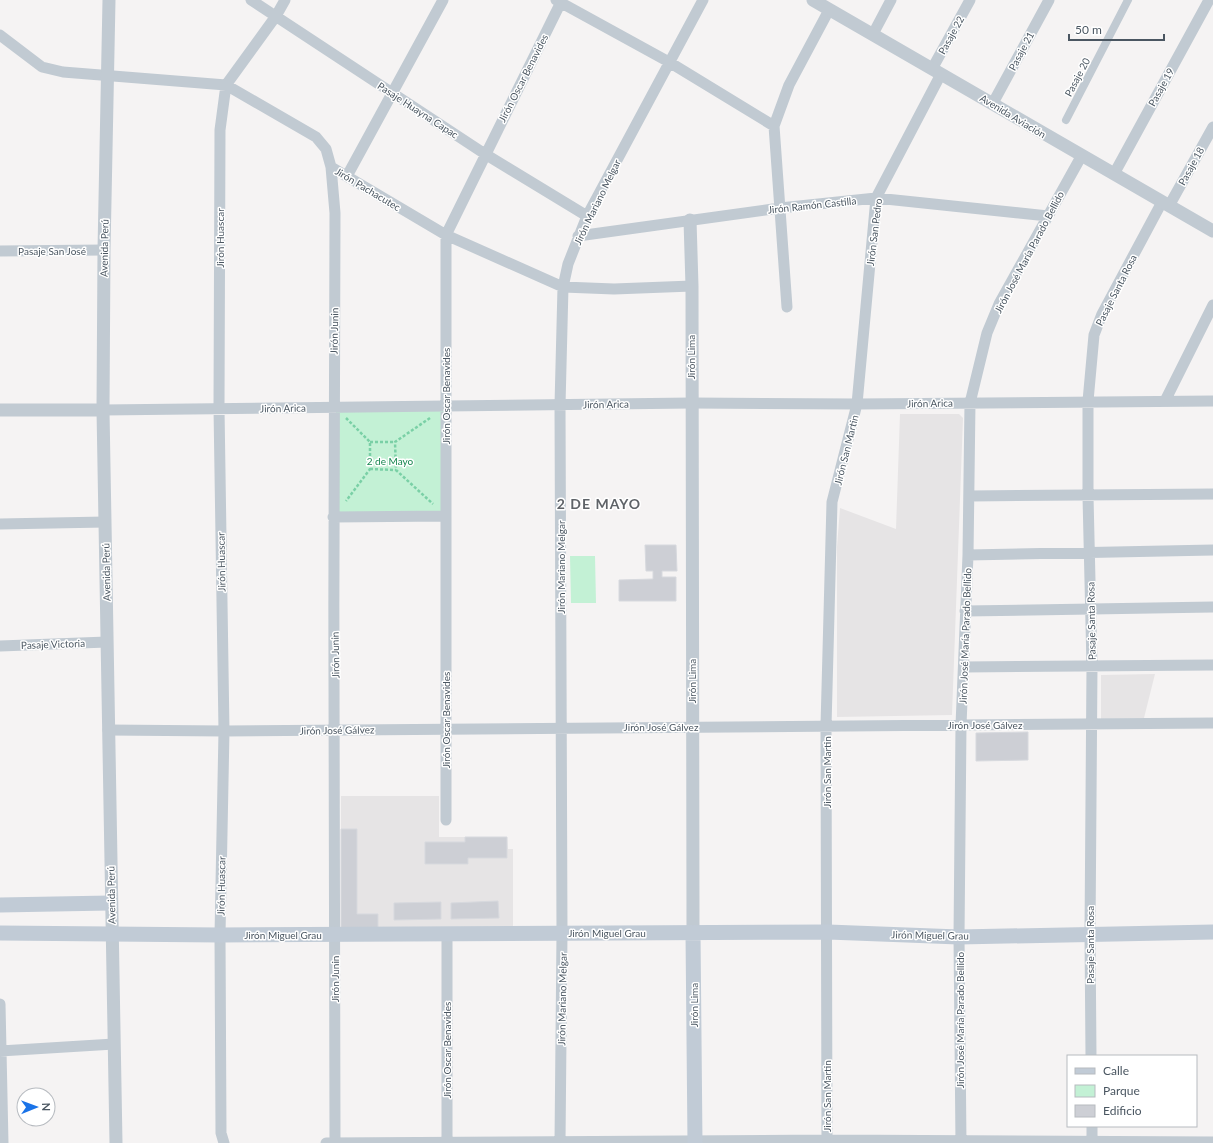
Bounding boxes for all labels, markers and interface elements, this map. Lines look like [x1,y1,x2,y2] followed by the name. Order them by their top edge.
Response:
[936,14,967,56] street label: Pasaje 22
[1069,16,1164,42] scale bar
[1075,22,1102,37] text: 50 m
[1006,29,1036,72] street label: Pasaje 21
[496,32,550,124] street label: Jirón Oscar Benavides
[1062,55,1092,98] street label: Pasaje 20
[1146,66,1177,108] street label: Pasaje 19
[375,79,461,141] street label: Pasaje Huayna Capac
[978,92,1048,140] street label: Avenida Aviación
[1176,145,1207,187] street label: Pasaje 18
[571,157,623,247] street label: Jirón Mariano Melgar
[333,165,403,213] street label: Jirón Pachacutec
[992,189,1066,315] street label: Jirón José María Parado Bellido
[767,194,857,216] street label: Jirón Ramón Castilla
[864,197,884,266] street label: Jirón San Pedro
[214,208,226,268] street label: Jirón Huascar
[97,219,111,277] street label: Avenida Perú
[18,245,86,257] street label: Pasaje San José
[1093,252,1139,328] street label: Pasaje Santa Rosa
[328,308,340,354] street label: Jirón Junin
[685,335,697,379] street label: Jirón Lima
[440,348,452,444] street label: Jirón Oscar Benavides
[907,397,953,409] street label: Jirón Arica
[583,398,629,410] street label: Jirón Arica
[260,402,306,414] street label: Jirón Arica
[831,414,861,486] street label: Jirón San Martin
[367,455,414,467] park label: 2 de Mayo
[557,495,641,512] district label: 2 DE MAYO
[555,520,567,614] street label: Jirón Mariano Melgar
[214,532,228,592] street label: Jirón Huascar
[99,543,113,601] street label: Avenida Perú
[957,567,973,704] street label: Jirón José María Parado Bellido
[1084,582,1098,660] street label: Pasaje Santa Rosa
[329,632,341,678] street label: Jirón Junin
[21,637,85,651] street label: Pasaje Victoria
[686,659,698,703] street label: Jirón Lima
[440,672,452,768] street label: Jirón Oscar Benavides
[948,719,1023,731] street label: Jirón José Gálvez
[624,721,699,733] street label: Jirón José Gálvez
[299,723,375,737] street label: Jirón José Gálvez
[821,736,833,808] street label: Jirón San Martin
[214,856,228,916] street label: Jirón Huascar
[104,866,118,924] street label: Avenida Perú
[1084,906,1096,984] street label: Pasaje Santa Rosa
[568,927,646,939] street label: Jirón Miguel Grau
[891,928,969,942] street label: Jirón Miguel Grau
[244,929,322,941] street label: Jirón Miguel Grau
[555,952,569,1046] street label: Jirón Mariano Melgar
[954,952,966,1088] street label: Jirón José María Parado Bellido
[329,956,341,1002] street label: Jirón Junin
[688,983,700,1027] street label: Jirón Lima
[441,1002,453,1098] street label: Jirón Oscar Benavides
[1067,1055,1197,1127] legend
[821,1060,833,1132] street label: Jirón San Martin
[1103,1063,1129,1078] text: Calle
[1103,1083,1140,1098] text: Parque
[16,1087,56,1127] north arrow
[40,1102,53,1111] text: N
[1103,1103,1142,1118] text: Edificio

